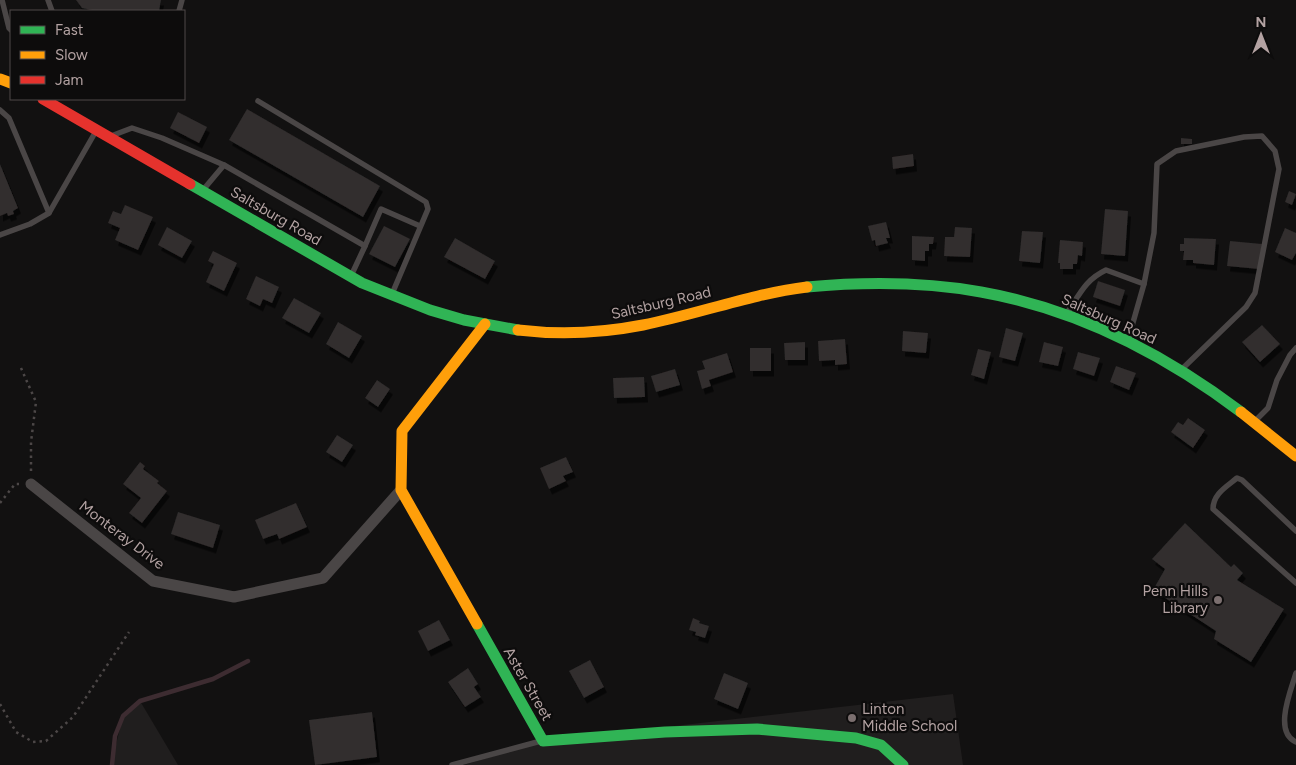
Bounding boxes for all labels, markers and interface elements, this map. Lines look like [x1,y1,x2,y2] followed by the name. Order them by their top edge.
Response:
[10,10,185,100] legend
[1236,10,1286,60] north arrow
[1256,14,1266,31] text: N
[55,21,84,39] text: Fast
[55,46,88,64] text: Slow
[55,71,83,89] text: Jam
[227,183,325,249] street label: Saltsburg Road
[609,283,713,323] street label: Saltsburg Road
[1059,290,1159,348] street label: Saltsburg Road
[76,497,168,573] street label: Monteray Drive
[1142,582,1208,617] place label: Penn Hills Library
[1212,594,1224,606] marker: Penn Hills Library
[500,644,556,724] street label: Aster Street
[862,700,957,735] place label: Linton Middle School
[846,712,858,724] marker: Linton Middle School

